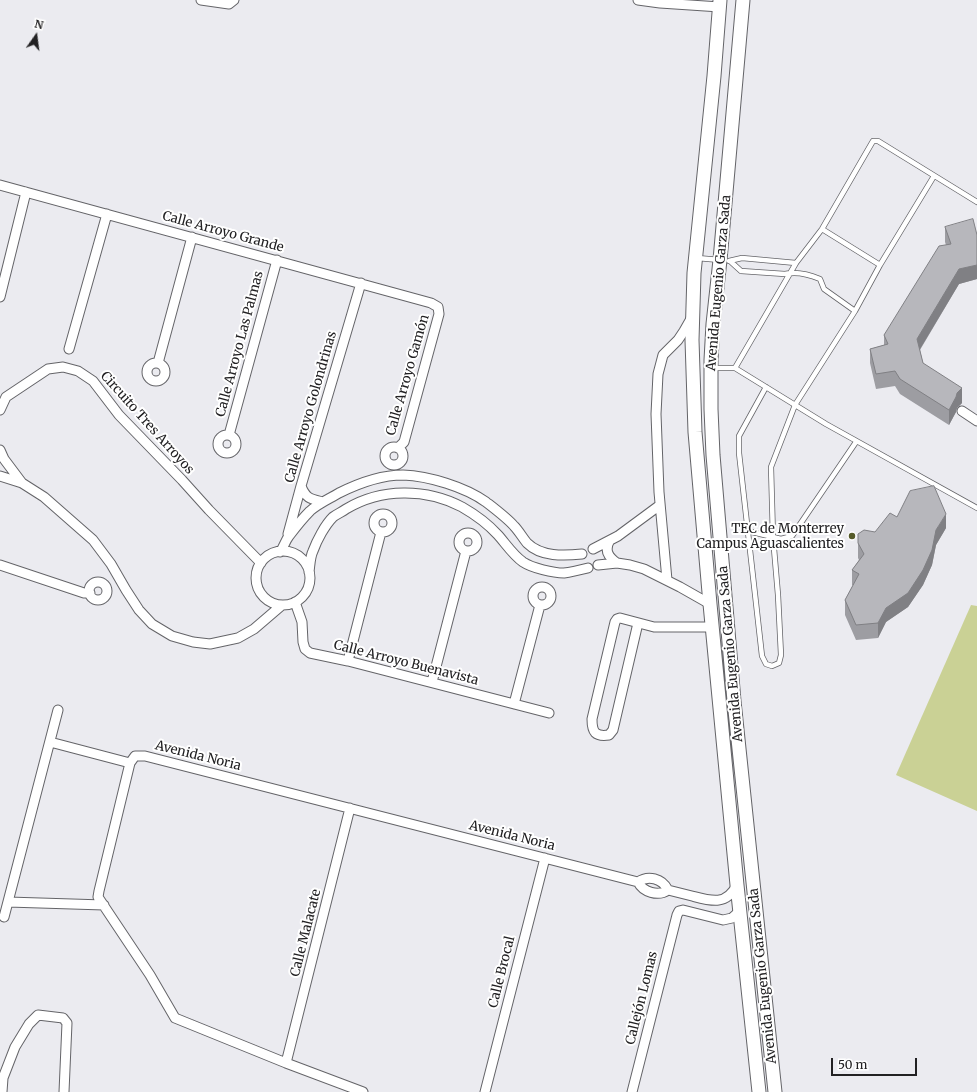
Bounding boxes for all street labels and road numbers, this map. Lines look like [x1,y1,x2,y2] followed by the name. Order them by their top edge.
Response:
[704,194,734,372] street label: Avenida Eugenio Garza Sada
[161,208,285,256] street label: Calle Arroyo Grande
[213,269,267,419] street label: Calle Arroyo Las Palmas
[383,313,433,437] street label: Calle Arroyo Gamón
[282,329,340,485] street label: Calle Arroyo Golondrinas
[97,369,197,477] street label: Circuito Tres Arroyos
[716,565,746,743] street label: Avenida Eugenio Garza Sada
[332,637,480,689] street label: Calle Arroyo Buenavista
[154,738,242,774] street label: Avenida Noria
[468,818,556,854] street label: Avenida Noria
[746,887,780,1065] street label: Avenida Eugenio Garza Sada
[288,888,324,978] street label: Calle Malacate
[486,935,518,1009] street label: Calle Brocal
[623,950,661,1046] street label: Callejón Lomas

